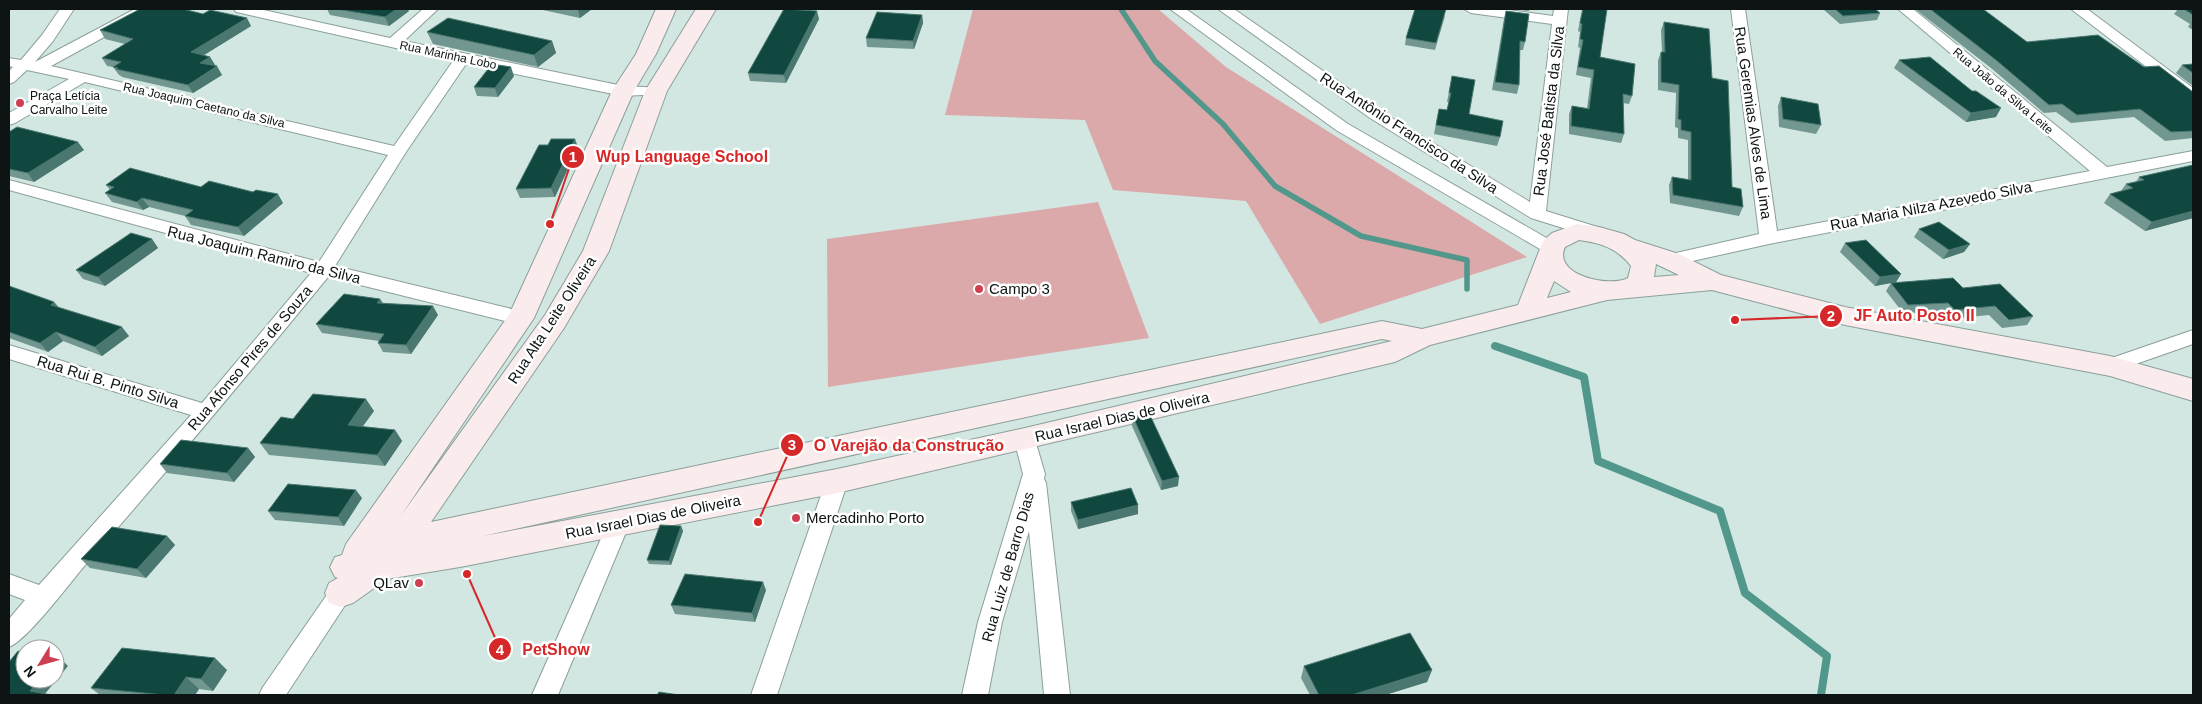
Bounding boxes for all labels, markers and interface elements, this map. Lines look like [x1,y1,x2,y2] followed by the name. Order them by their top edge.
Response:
[1530,24,1567,197] street label: Rua José Batista da Silva
[1732,26,1776,221] street label: Rua Geremias Alves de Lima
[398,38,498,72] street label: Rua Marinha Lobo
[1950,45,2056,137] street label: Rua João da Silva Leite
[1317,69,1502,197] street label: Rua Antônio Francisco da Silva
[122,80,286,131] street label: Rua Joaquim Caetano da Silva
[30,89,108,117] place label: Praça Letícia Carvalho Leite
[14,97,26,109] marker: Praça Letícia Carvalho Leite
[561,141,778,172] callout: Wup Language School
[569,148,577,165] text: 1
[596,148,768,165] text: Wup Language School
[1829,177,2034,233] street label: Rua Maria Nilza Azevedo Silva
[166,222,363,287] street label: Rua Joaquim Ramiro da Silva
[504,252,599,387] street label: Rua Alta Leite Oliveira
[989,280,1050,297] place label: Campo 3
[184,281,316,433] street label: Rua Afonso Pires de Souza
[973,283,985,295] marker: Campo 3
[1818,300,1985,331] callout: JF Auto Posto II
[1827,307,1835,324] text: 2
[1853,307,1975,324] text: JF Auto Posto II
[35,352,182,411] street label: Rua Rui B. Pinto Silva
[1033,388,1211,445] street label: Rua Israel Dias de Oliveira
[779,430,1014,461] callout: O Varejão da Construção
[788,436,796,453] text: 3
[814,437,1004,454] text: O Varejão da Construção
[978,490,1037,644] street label: Rua Luiz de Barro Dias
[564,491,743,542] street label: Rua Israel Dias de Oliveira
[806,509,924,526] place label: Mercadinho Porto
[790,512,802,524] marker: Mercadinho Porto
[373,574,409,591] place label: QLav
[413,577,425,589] marker: QLav
[488,634,600,665] callout: PetShow
[15,639,65,689] north arrow
[496,641,505,658] text: 4
[522,641,590,658] text: PetShow
[20,663,39,681] text: N

